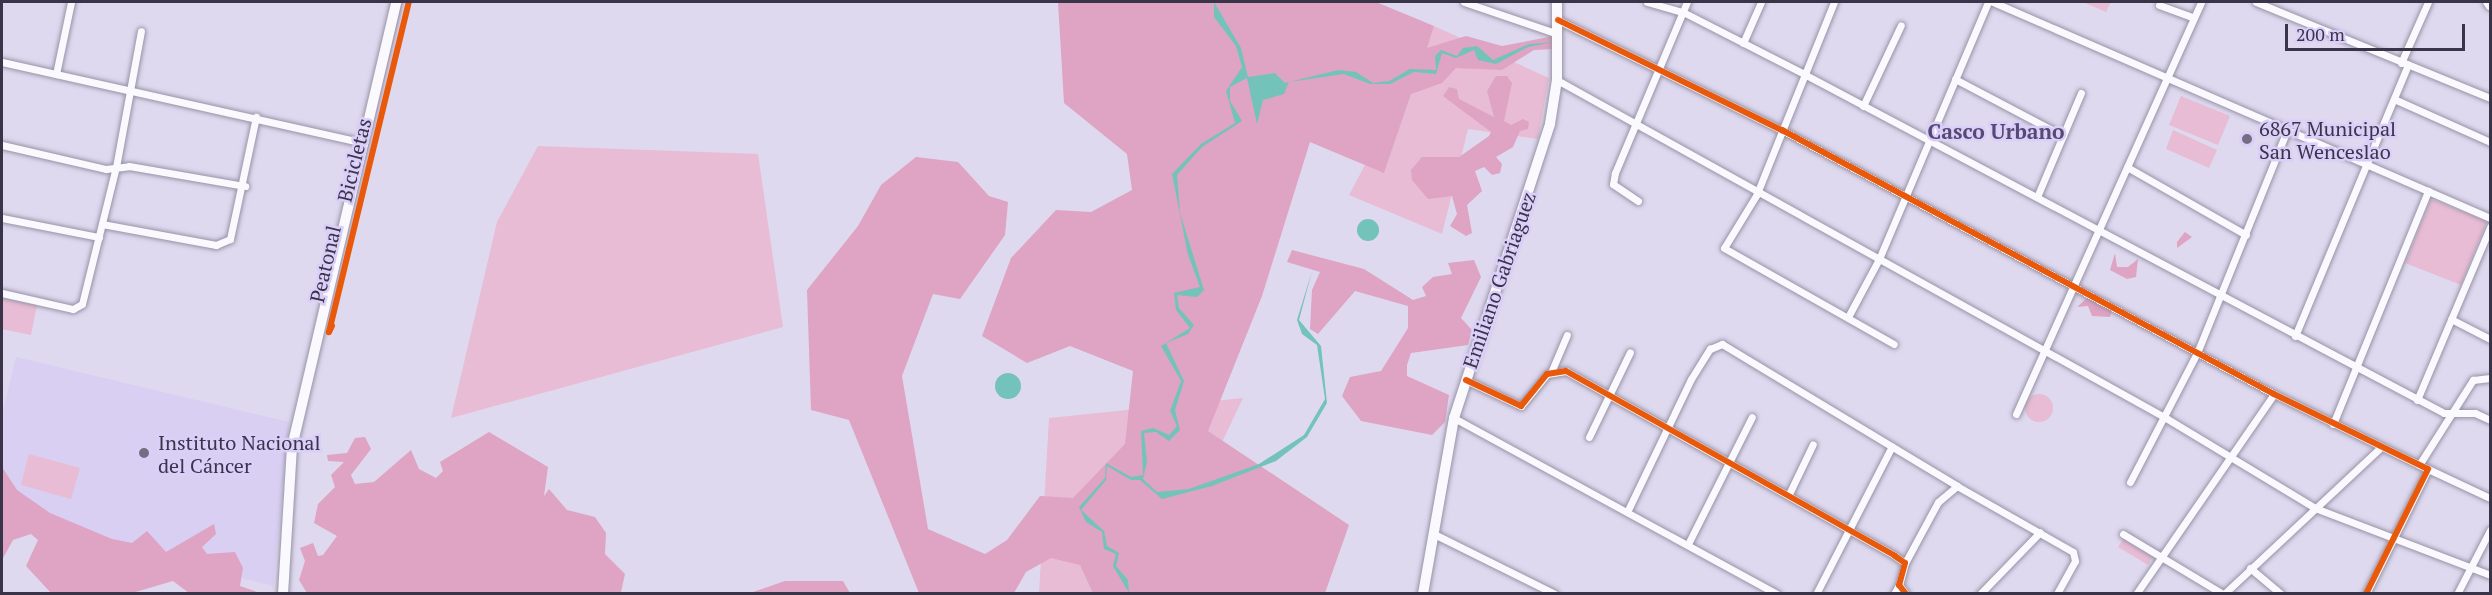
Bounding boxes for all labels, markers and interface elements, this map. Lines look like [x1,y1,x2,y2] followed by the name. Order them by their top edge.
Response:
[2288,12,2468,50] scale bar
[2296,22,2345,46] text: 200 m
[332,116,376,204] street label: Bicicletas
[2259,116,2396,163] place label: 6867 Municipal San Wenceslao
[1928,118,2064,144] district label: Casco Urbano
[2240,132,2254,146] marker: 6867 Municipal San Wenceslao
[1458,189,1540,371] street label: Emiliano Gabriaguez
[305,223,345,305] street label: Peatonal
[158,430,320,477] place label: Instituto Nacional del Cáncer
[135,444,153,462] marker: Instituto Nacional del Cáncer

